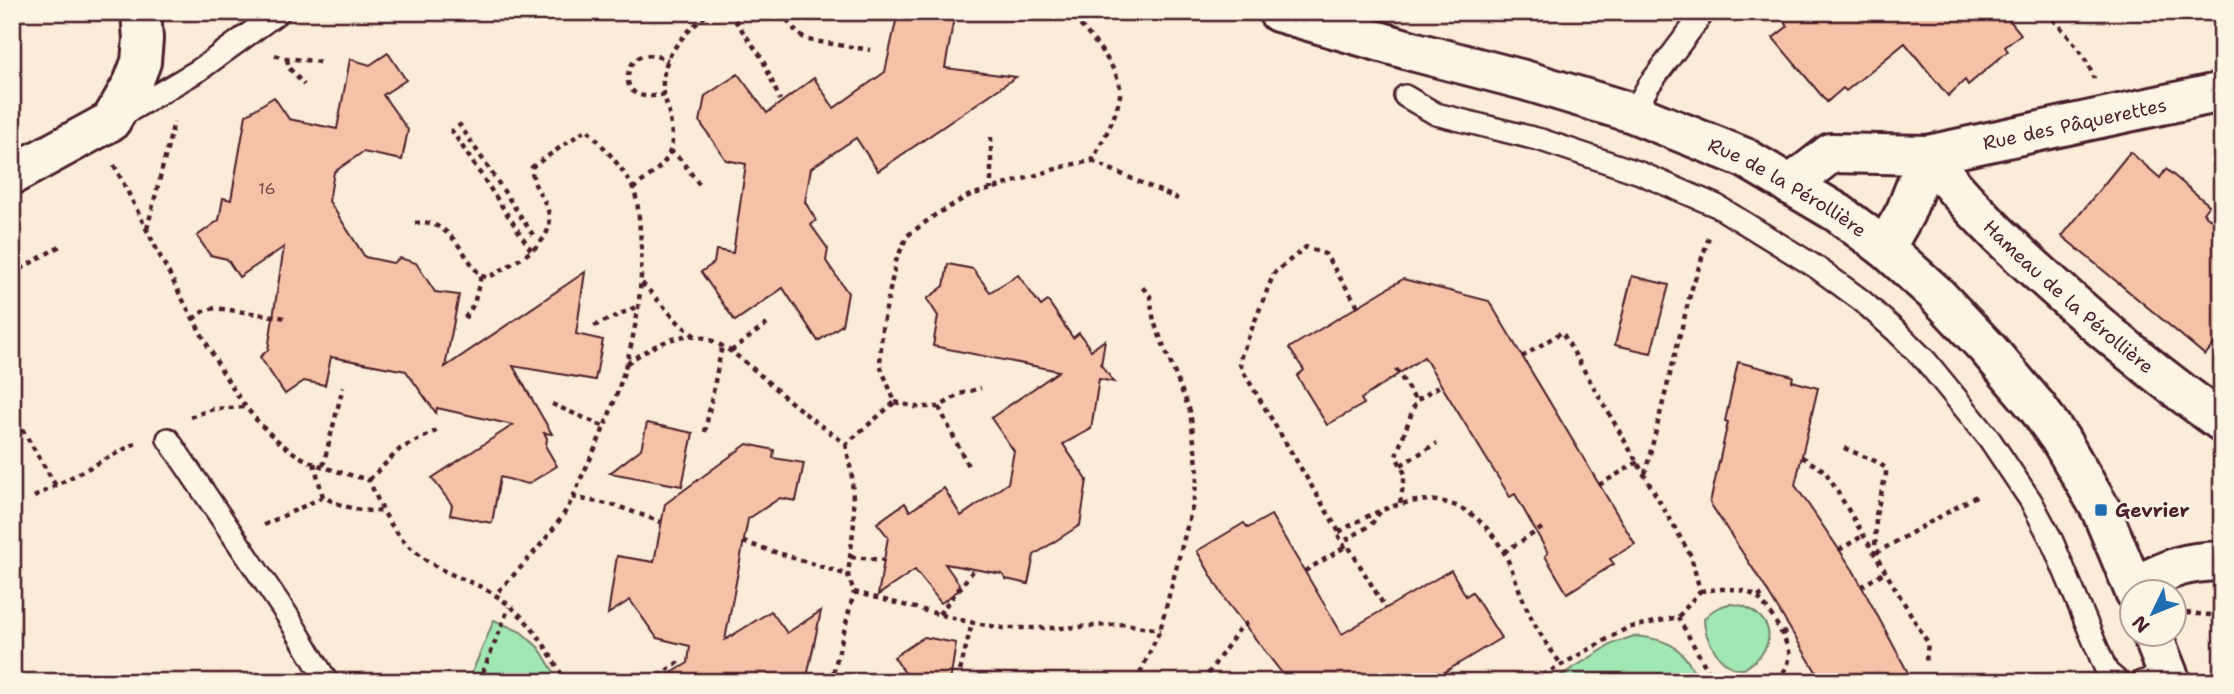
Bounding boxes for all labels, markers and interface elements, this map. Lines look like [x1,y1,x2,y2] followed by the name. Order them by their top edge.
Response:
[1980,92,2169,156] street label: Rue des Pâquerettes
[1704,132,1871,243] street label: Rue de la Pérollière
[258,178,276,199] house number: 16
[1978,214,2159,379] street label: Hameau de la Pérollière
[2115,498,2190,523] place label: Gevrier
[2093,502,2109,518] marker: Gevrier
[2118,578,2188,648] north arrow
[2127,610,2155,638] text: N

